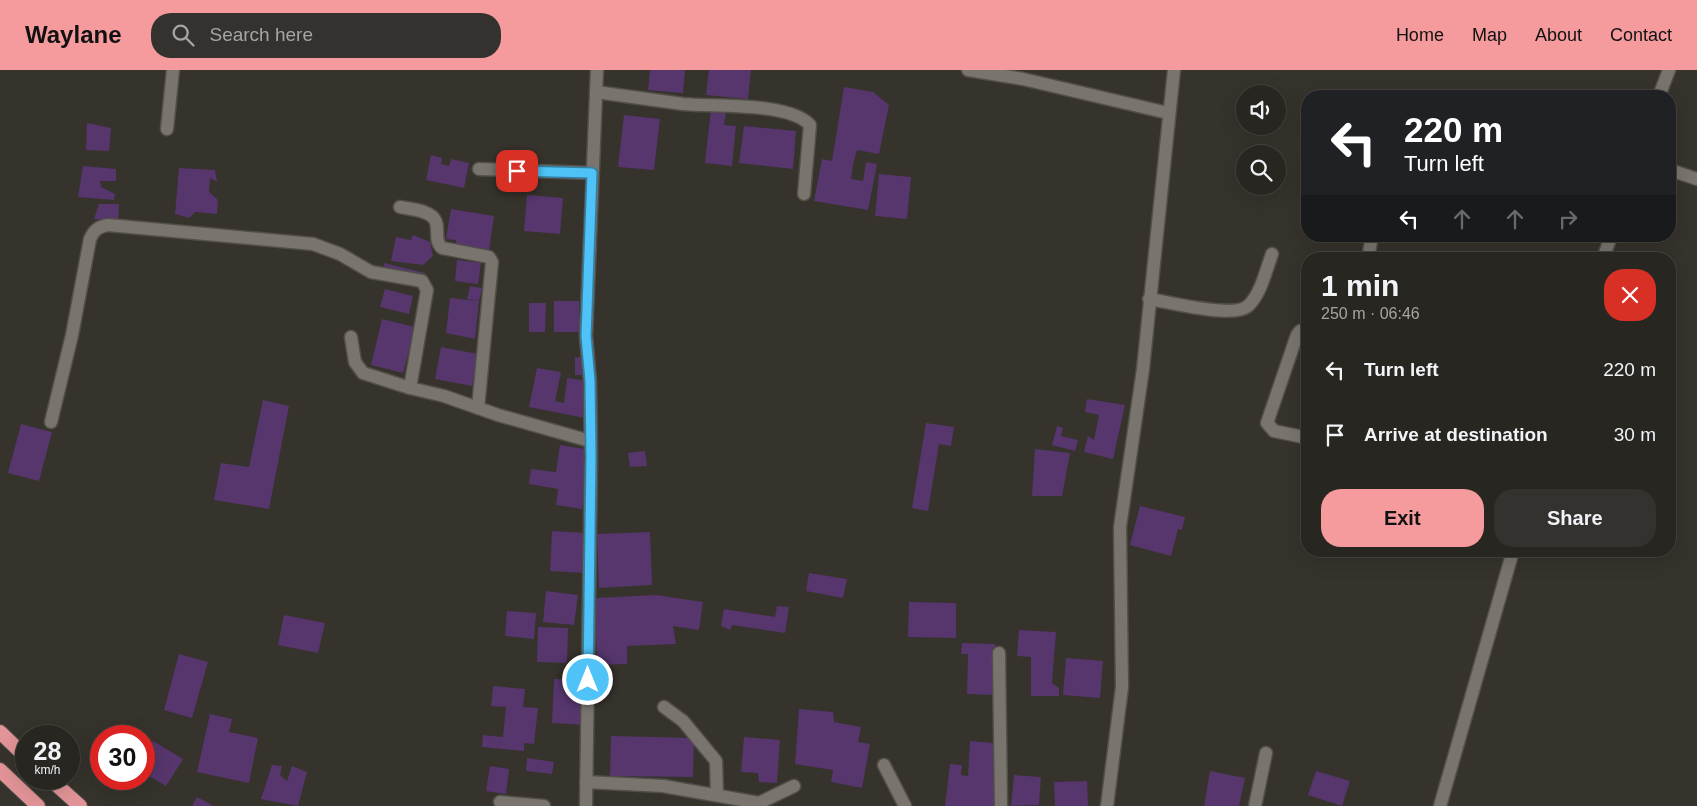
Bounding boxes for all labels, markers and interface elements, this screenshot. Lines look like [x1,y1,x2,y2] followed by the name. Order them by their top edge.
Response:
[151,13,501,58] search box
[25,21,121,48] text: Waylane
[169,21,197,49] icon: search
[209,24,313,45] text: Search here
[1396,25,1444,45] text: Home
[1472,25,1507,45] text: Map
[1535,25,1582,45] text: About
[1610,25,1672,45] text: Contact
[1236,85,1286,195] map controls
[1236,85,1286,135] button: sound
[1321,110,1386,175] icon: left
[1404,110,1503,149] text: 220 m
[1236,145,1286,195] button: search
[496,150,538,192] pin
[1404,151,1484,176] text: Turn left
[503,157,531,185] icon: arrive
[1395,205,1423,233] icon: left
[1448,205,1476,233] icon: ahead
[1501,205,1529,233] icon: ahead
[1554,205,1582,233] icon: right
[1321,269,1399,302] text: 1 min
[1604,269,1656,321] button: close
[1321,305,1420,322] text: 250 m · 06:46
[1321,356,1349,384] icon: left
[1364,359,1439,380] text: Turn left
[1603,359,1656,380] text: 220 m
[1321,421,1349,449] icon: arrive
[1364,424,1548,445] text: Arrive at destination
[1614,424,1656,445] text: 30 m
[1321,489,1484,547] button: Exit
[1494,489,1656,547] button: Share
[561,653,613,705] position arrow
[90,725,155,790] speed limit sign: 30
[34,737,61,765] text: 28
[34,763,61,777] text: km/h

